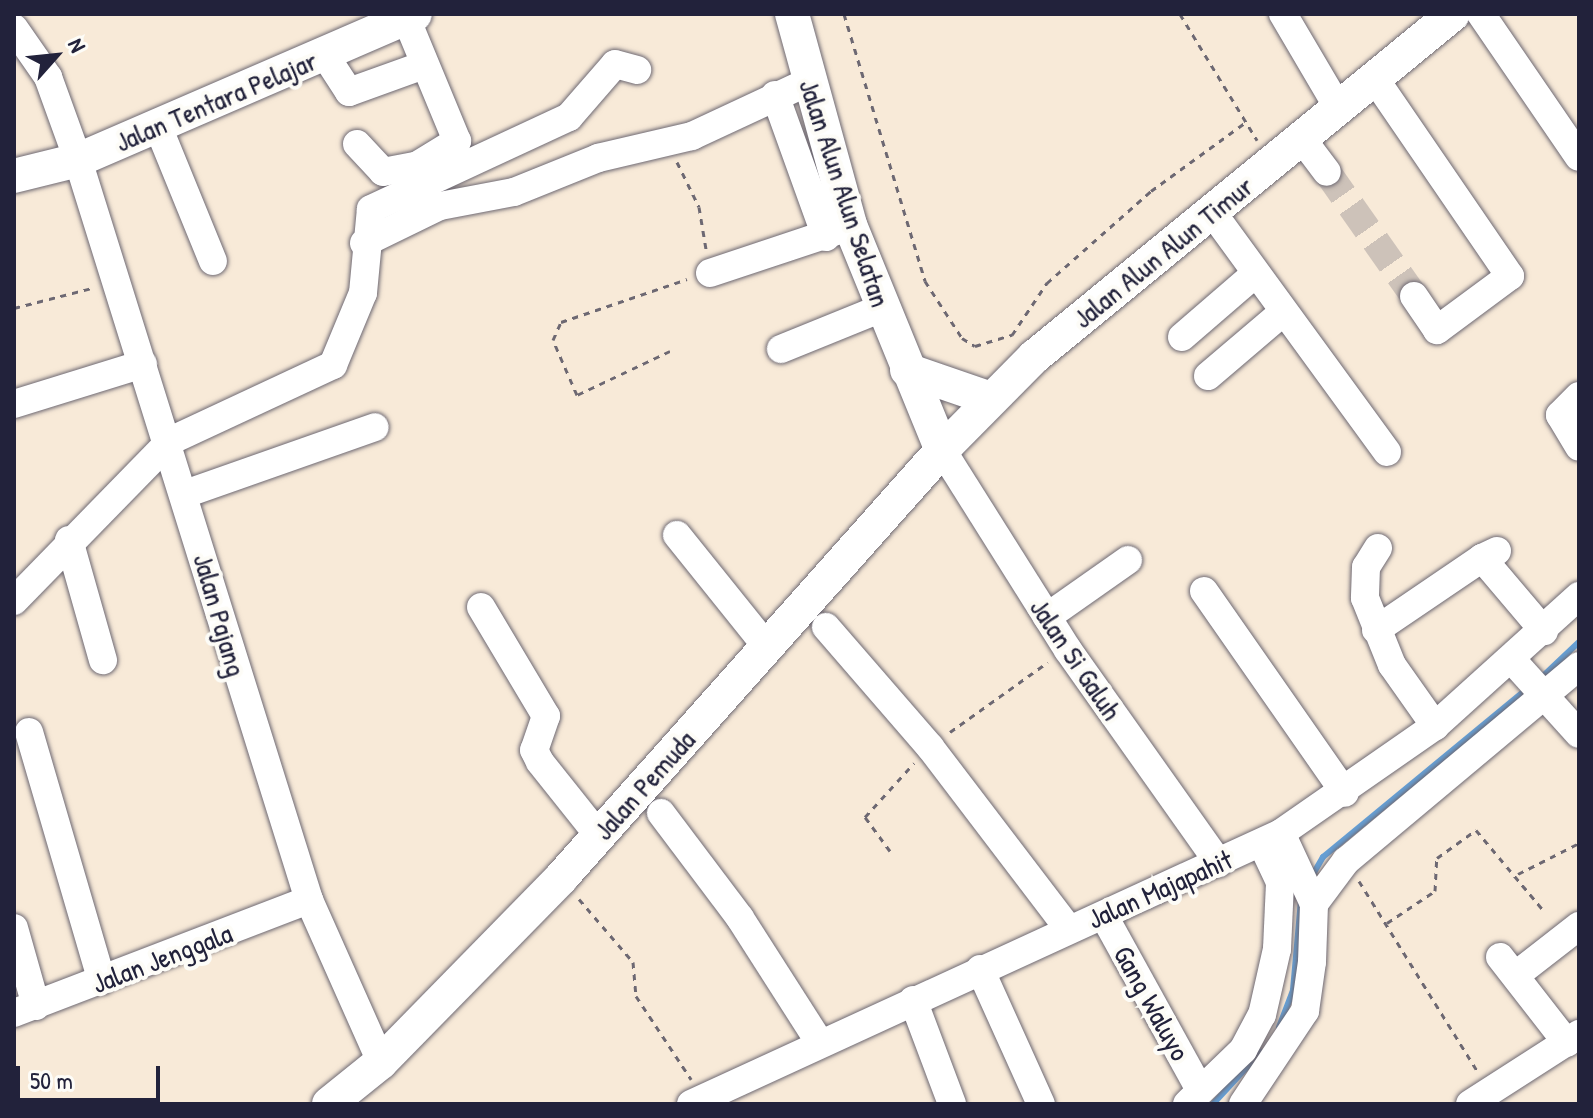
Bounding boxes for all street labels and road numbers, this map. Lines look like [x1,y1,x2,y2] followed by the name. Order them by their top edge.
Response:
[110,43,322,159] street label: Jalan Tentara Pelajar
[792,75,898,311] street label: Jalan Alun Alun Selatan
[1066,169,1260,335] street label: Jalan Alun Alun Timur
[186,550,254,680] street label: Jalan Pajang
[1023,592,1129,726] street label: Jalan Si Galuh
[586,723,702,847] street label: Jalan Pemuda
[1083,842,1237,936] street label: Jalan Majapahit
[87,916,237,1000] street label: Jalan Jenggala
[1107,940,1197,1066] street label: Gang Waluyo

